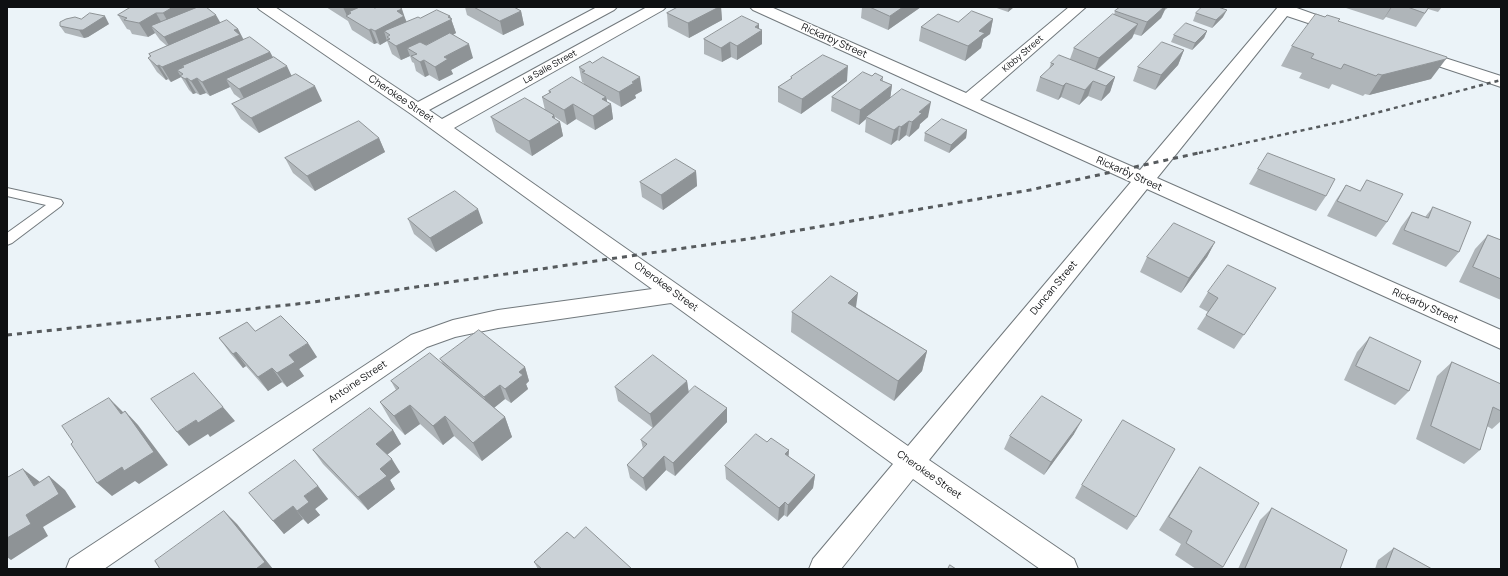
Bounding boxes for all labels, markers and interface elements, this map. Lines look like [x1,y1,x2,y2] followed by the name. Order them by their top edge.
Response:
[799,21,869,61] street label: Rickarby Street
[1000,33,1046,75] street label: Kibby Street
[521,48,579,86] street label: La Salle Street
[366,73,436,125] street label: Cherokee Street
[1094,154,1164,194] street label: Rickarby Street
[1028,259,1080,317] street label: Duncan Street
[632,260,700,314] street label: Cherokee Street
[1390,286,1460,326] street label: Rickarby Street
[327,358,389,406] street label: Antoine Street
[894,448,964,502] street label: Cherokee Street

